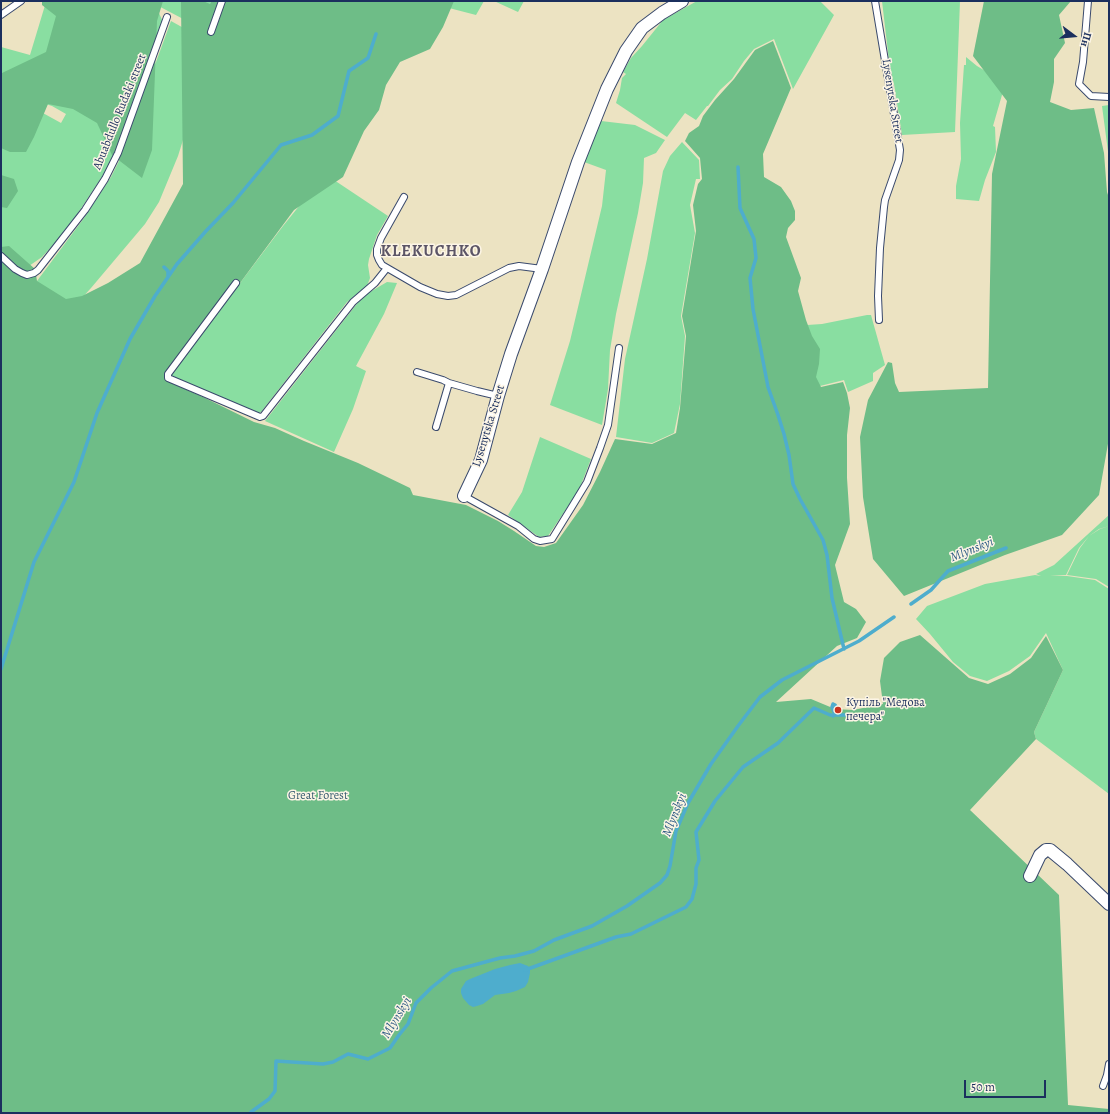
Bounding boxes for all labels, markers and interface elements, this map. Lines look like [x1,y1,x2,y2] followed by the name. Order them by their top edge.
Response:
[1054,16,1094,56] north arrow
[1077,30,1095,48] text: Пн
[90,52,150,172] street label: Abuabdullo Rudaki street
[878,58,906,144] street label: Lysenytska Street
[380,242,482,262] district label: KLEKUCHKO
[470,383,508,469] street label: Lysenytska Street
[948,534,996,566] water label: Mlynskyi
[846,696,925,724] place label: Купіль "Медова печера"
[833,705,843,715] marker: Купіль "Медова печера"
[288,789,348,803] park label: Great Forest
[659,791,691,839] water label: Mlynskyi
[379,995,415,1041] water label: Mlynskyi
[966,1072,1048,1098] scale bar
[971,1079,995,1095] text: 50 m

